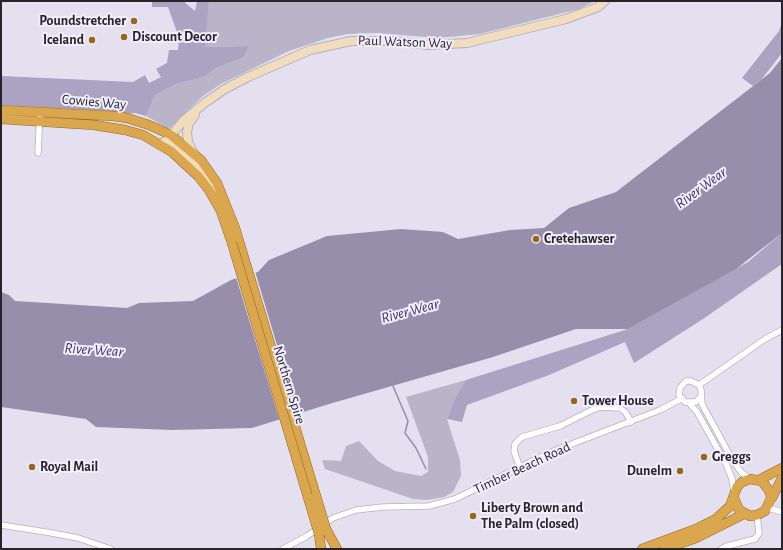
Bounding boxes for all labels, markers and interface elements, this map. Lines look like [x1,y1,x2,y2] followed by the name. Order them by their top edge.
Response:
[39,13,126,29] place label: Poundstretcher
[129,16,139,26] marker: Poundstretcher
[132,29,217,45] place label: Discount Decor
[43,32,84,48] place label: Iceland
[119,32,129,42] marker: Discount Decor
[358,32,452,52] street label: Paul Watson Way
[87,35,97,45] marker: Iceland
[61,91,127,113] street label: Cowies Way
[672,163,730,213] water label: River Wear
[544,231,614,247] place label: Cretehawser
[531,234,541,244] marker: Cretehawser
[379,295,441,327] water label: River Wear
[64,339,124,361] water label: River Wear
[269,344,309,426] street label: Northern Spire
[582,393,654,409] place label: Tower House
[569,396,579,406] marker: Tower House
[471,438,573,498] street label: Timber Beach Road
[712,449,751,465] place label: Greggs
[699,452,709,462] marker: Greggs
[40,459,98,475] place label: Royal Mail
[27,462,37,472] marker: Royal Mail
[627,463,672,479] place label: Dunelm
[675,466,685,476] marker: Dunelm
[481,500,583,532] place label: Liberty Brown and The Palm (closed)
[468,511,478,521] marker: Liberty Brown and The Palm (closed)

